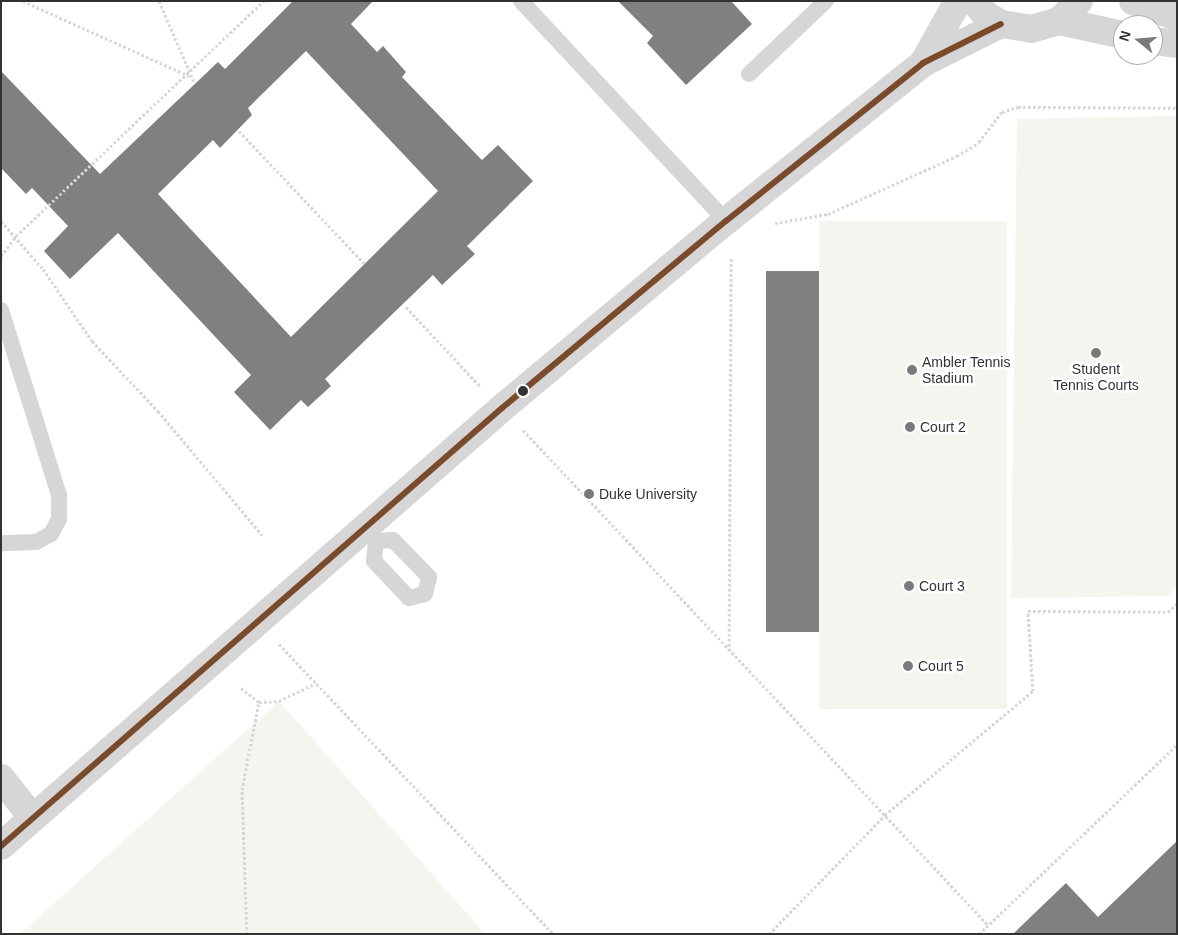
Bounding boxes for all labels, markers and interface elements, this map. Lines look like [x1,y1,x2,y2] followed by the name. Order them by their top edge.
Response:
[1113,15,1163,65] north arrow
[1115,29,1134,43] text: N
[1090,347,1102,359] marker: Student Tennis Courts
[922,354,1011,387] place label: Ambler Tennis Stadium
[1053,361,1139,394] place label: Student Tennis Courts
[906,364,918,376] marker: Ambler Tennis Stadium
[518,386,528,396] unlabelled marker
[920,419,966,435] place label: Court 2
[904,421,916,433] marker: Court 2
[599,486,697,502] place label: Duke University
[583,488,595,500] marker: Duke University
[919,578,965,594] place label: Court 3
[903,580,915,592] marker: Court 3
[918,658,964,674] place label: Court 5
[902,660,914,672] marker: Court 5

